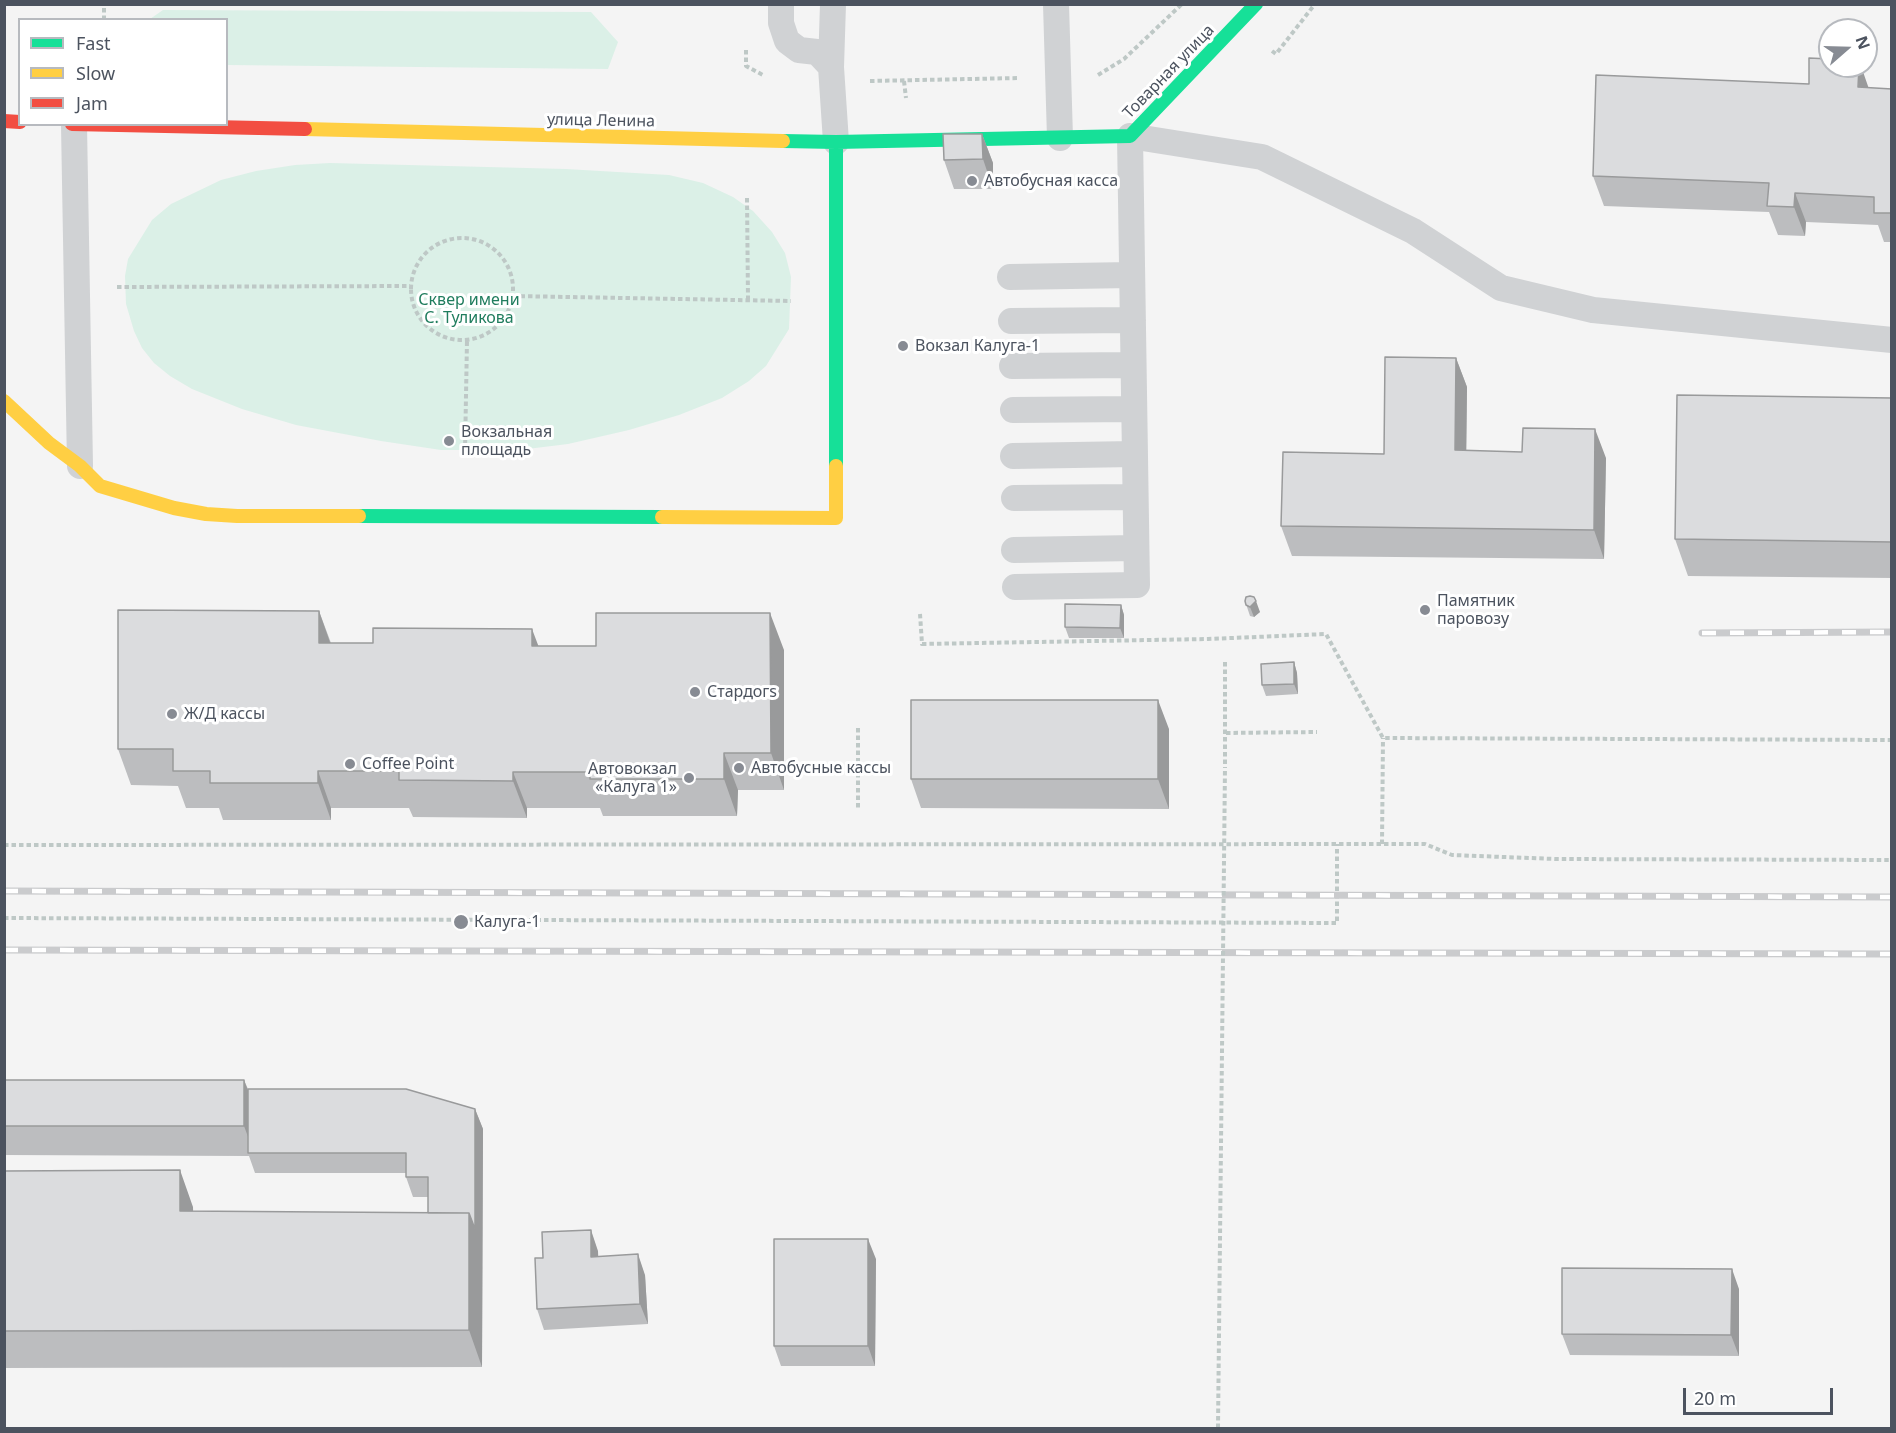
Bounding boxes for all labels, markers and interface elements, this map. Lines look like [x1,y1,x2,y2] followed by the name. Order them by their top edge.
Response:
[18,18,228,126] legend
[1818,18,1878,78] north arrow
[1119,21,1219,123] street label: Товарная улица
[76,31,111,55] text: Fast
[1850,33,1876,52] text: N
[76,61,115,85] text: Slow
[76,91,108,115] text: Jam
[547,110,655,132] street label: улица Ленина
[984,171,1118,191] place label: Автобусная касса
[965,174,979,188] marker: Автобусная касса
[418,290,520,328] park label: Сквер имени С. Туликова
[915,336,1040,356] place label: Вокзал Калуга-1
[896,339,910,353] marker: Вокзал Калуга-1
[461,422,552,460] place label: Вокзальная площадь
[442,434,456,448] marker: Вокзальная площадь
[1437,591,1515,629] place label: Памятник паровозу
[1418,603,1432,617] marker: Памятник паровозу
[707,682,777,702] place label: Стардогs
[688,685,702,699] marker: Стардогs
[184,704,265,724] place label: Ж/Д кассы
[165,707,179,721] marker: Ж/Д кассы
[362,754,454,774] place label: Coffee Point
[343,757,357,771] marker: Coffee Point
[751,758,891,778] place label: Автобусные кассы
[588,759,677,797] place label: Автовокзал «Калуга 1»
[732,761,746,775] marker: Автобусные кассы
[682,771,696,785] marker: Автовокзал «Калуга 1»
[474,912,540,932] place label: Калуга-1
[452,913,470,931] marker: Калуга-1
[1686,1376,1836,1414] scale bar
[1694,1386,1736,1410] text: 20 m

